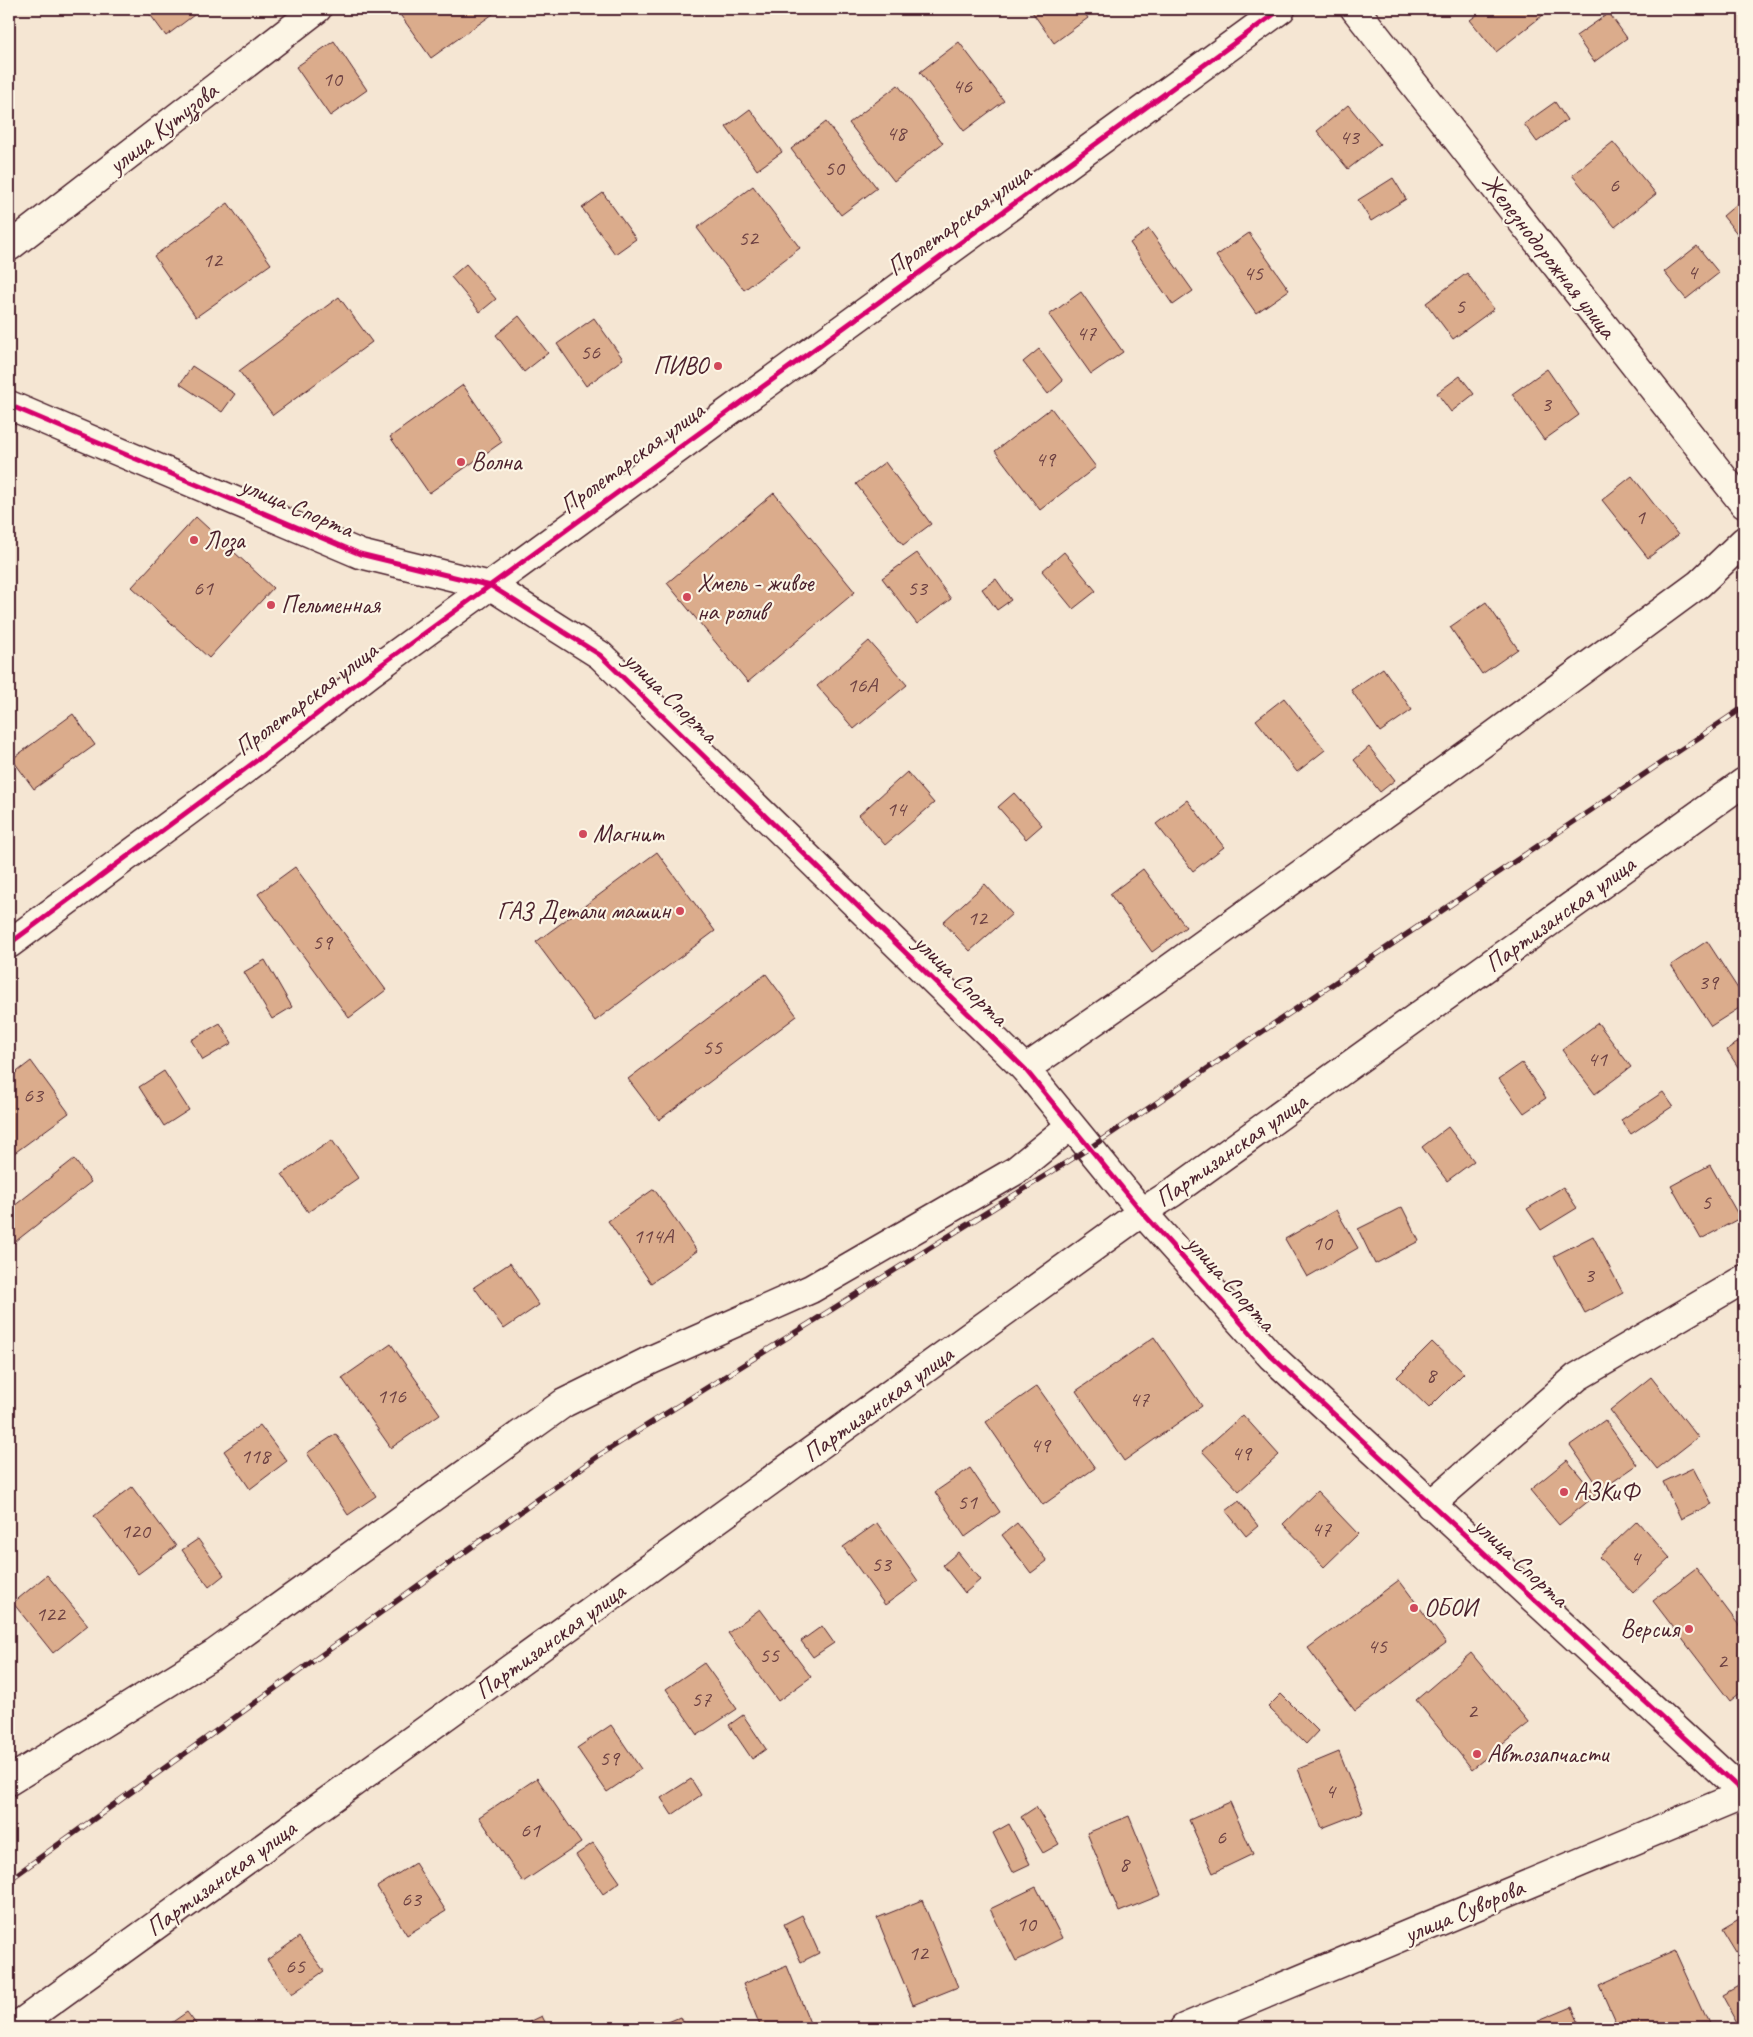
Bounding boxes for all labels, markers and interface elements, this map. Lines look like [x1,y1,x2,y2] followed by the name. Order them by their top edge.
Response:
[322,65,344,93] house number: 10
[952,72,973,100] house number: 46
[100,74,227,183] street label: улица Кутузова
[886,119,908,147] house number: 48
[1339,123,1361,151] house number: 43
[824,154,846,182] house number: 50
[880,156,1039,283] street label: Пролетарская улица
[1474,167,1625,347] street label: Железнодорожная улица
[1609,171,1620,199] house number: 6
[738,224,760,252] house number: 52
[202,246,224,274] house number: 12
[1687,258,1699,286] house number: 4
[1243,259,1264,287] house number: 45
[1455,292,1466,320] house number: 5
[1076,319,1097,347] house number: 47
[580,338,601,366] house number: 56
[653,350,711,382] place label: ПИВО
[712,360,724,372] marker: ПИВО
[1541,390,1553,418] house number: 3
[553,394,712,521] street label: Пролетарская улица
[1035,445,1057,473] house number: 49
[471,446,524,478] place label: Волна
[455,456,467,468] marker: Волна
[234,468,360,546] street label: улица Спорта
[1635,503,1646,531] house number: 1
[204,524,247,557] place label: Лоза
[188,534,200,546] marker: Лоза
[697,567,815,628] place label: Хмель - живое на ролив
[193,574,214,602] house number: 61
[907,574,929,602] house number: 53
[281,589,381,621] place label: Пельменная
[681,591,693,603] marker: Хмель - живое на ролив
[265,599,277,611] marker: Пельменная
[228,634,385,763] street label: Пролетарская улица
[616,643,726,751] street label: улица Спорта
[847,671,878,699] house number: 16А
[886,795,908,823] house number: 14
[593,818,665,850] place label: Магнит
[577,828,589,840] marker: Магнит
[1478,847,1643,979] street label: Партизанская улица
[497,895,672,927] place label: ГАЗ Детали машин
[967,904,989,932] house number: 12
[674,905,686,917] marker: ГАЗ Детали машин
[906,926,1016,1034] street label: улица Спорта
[312,928,334,956] house number: 59
[1698,968,1720,996] house number: 39
[702,1033,723,1061] house number: 55
[1587,1045,1608,1073] house number: 41
[23,1081,45,1109] house number: 63
[1149,1085,1315,1214] street label: Партизанская улица
[1701,1188,1712,1216] house number: 5
[633,1222,674,1250] house number: 114А
[1178,1227,1284,1339] street label: улица Спорта
[1312,1229,1334,1257] house number: 10
[1584,1261,1596,1289] house number: 3
[796,1337,961,1469] street label: Партизанская улица
[1426,1361,1438,1389] house number: 8
[376,1382,407,1410] house number: 116
[1129,1385,1150,1413] house number: 47
[1030,1431,1052,1459] house number: 49
[1231,1439,1253,1467] house number: 49
[240,1442,272,1470] house number: 118
[1574,1476,1641,1508] place label: АЗКиФ
[1558,1486,1570,1498] marker: АЗКиФ
[957,1488,978,1516] house number: 51
[1465,1508,1577,1616] street label: улица Спорта
[1311,1515,1332,1543] house number: 47
[120,1517,152,1545] house number: 120
[1630,1544,1642,1572] house number: 4
[871,1550,893,1578] house number: 53
[468,1574,633,1706] street label: Партизанская улица
[1424,1592,1481,1624] place label: ОБОИ
[35,1600,67,1628] house number: 122
[1408,1602,1420,1614] marker: ОБОИ
[1620,1613,1681,1645] place label: Версия
[1683,1623,1695,1635] marker: Версия
[1367,1632,1388,1660] house number: 45
[759,1641,780,1669] house number: 55
[1717,1647,1729,1675] house number: 2
[691,1685,712,1713] house number: 57
[1467,1697,1479,1725] house number: 2
[1487,1738,1610,1770] place label: Автозапчасти
[599,1744,621,1772] house number: 59
[1471,1748,1483,1760] marker: Автозапчасти
[1325,1777,1337,1805] house number: 4
[139,1811,304,1943] street label: Партизанская улица
[520,1816,541,1844] house number: 61
[1216,1823,1227,1851] house number: 6
[1119,1850,1131,1878] house number: 8
[1397,1871,1531,1951] street label: улица Суворова
[401,1885,423,1913] house number: 63
[1016,1910,1038,1938] house number: 10
[908,1939,930,1967] house number: 12
[285,1952,306,1980] house number: 65

